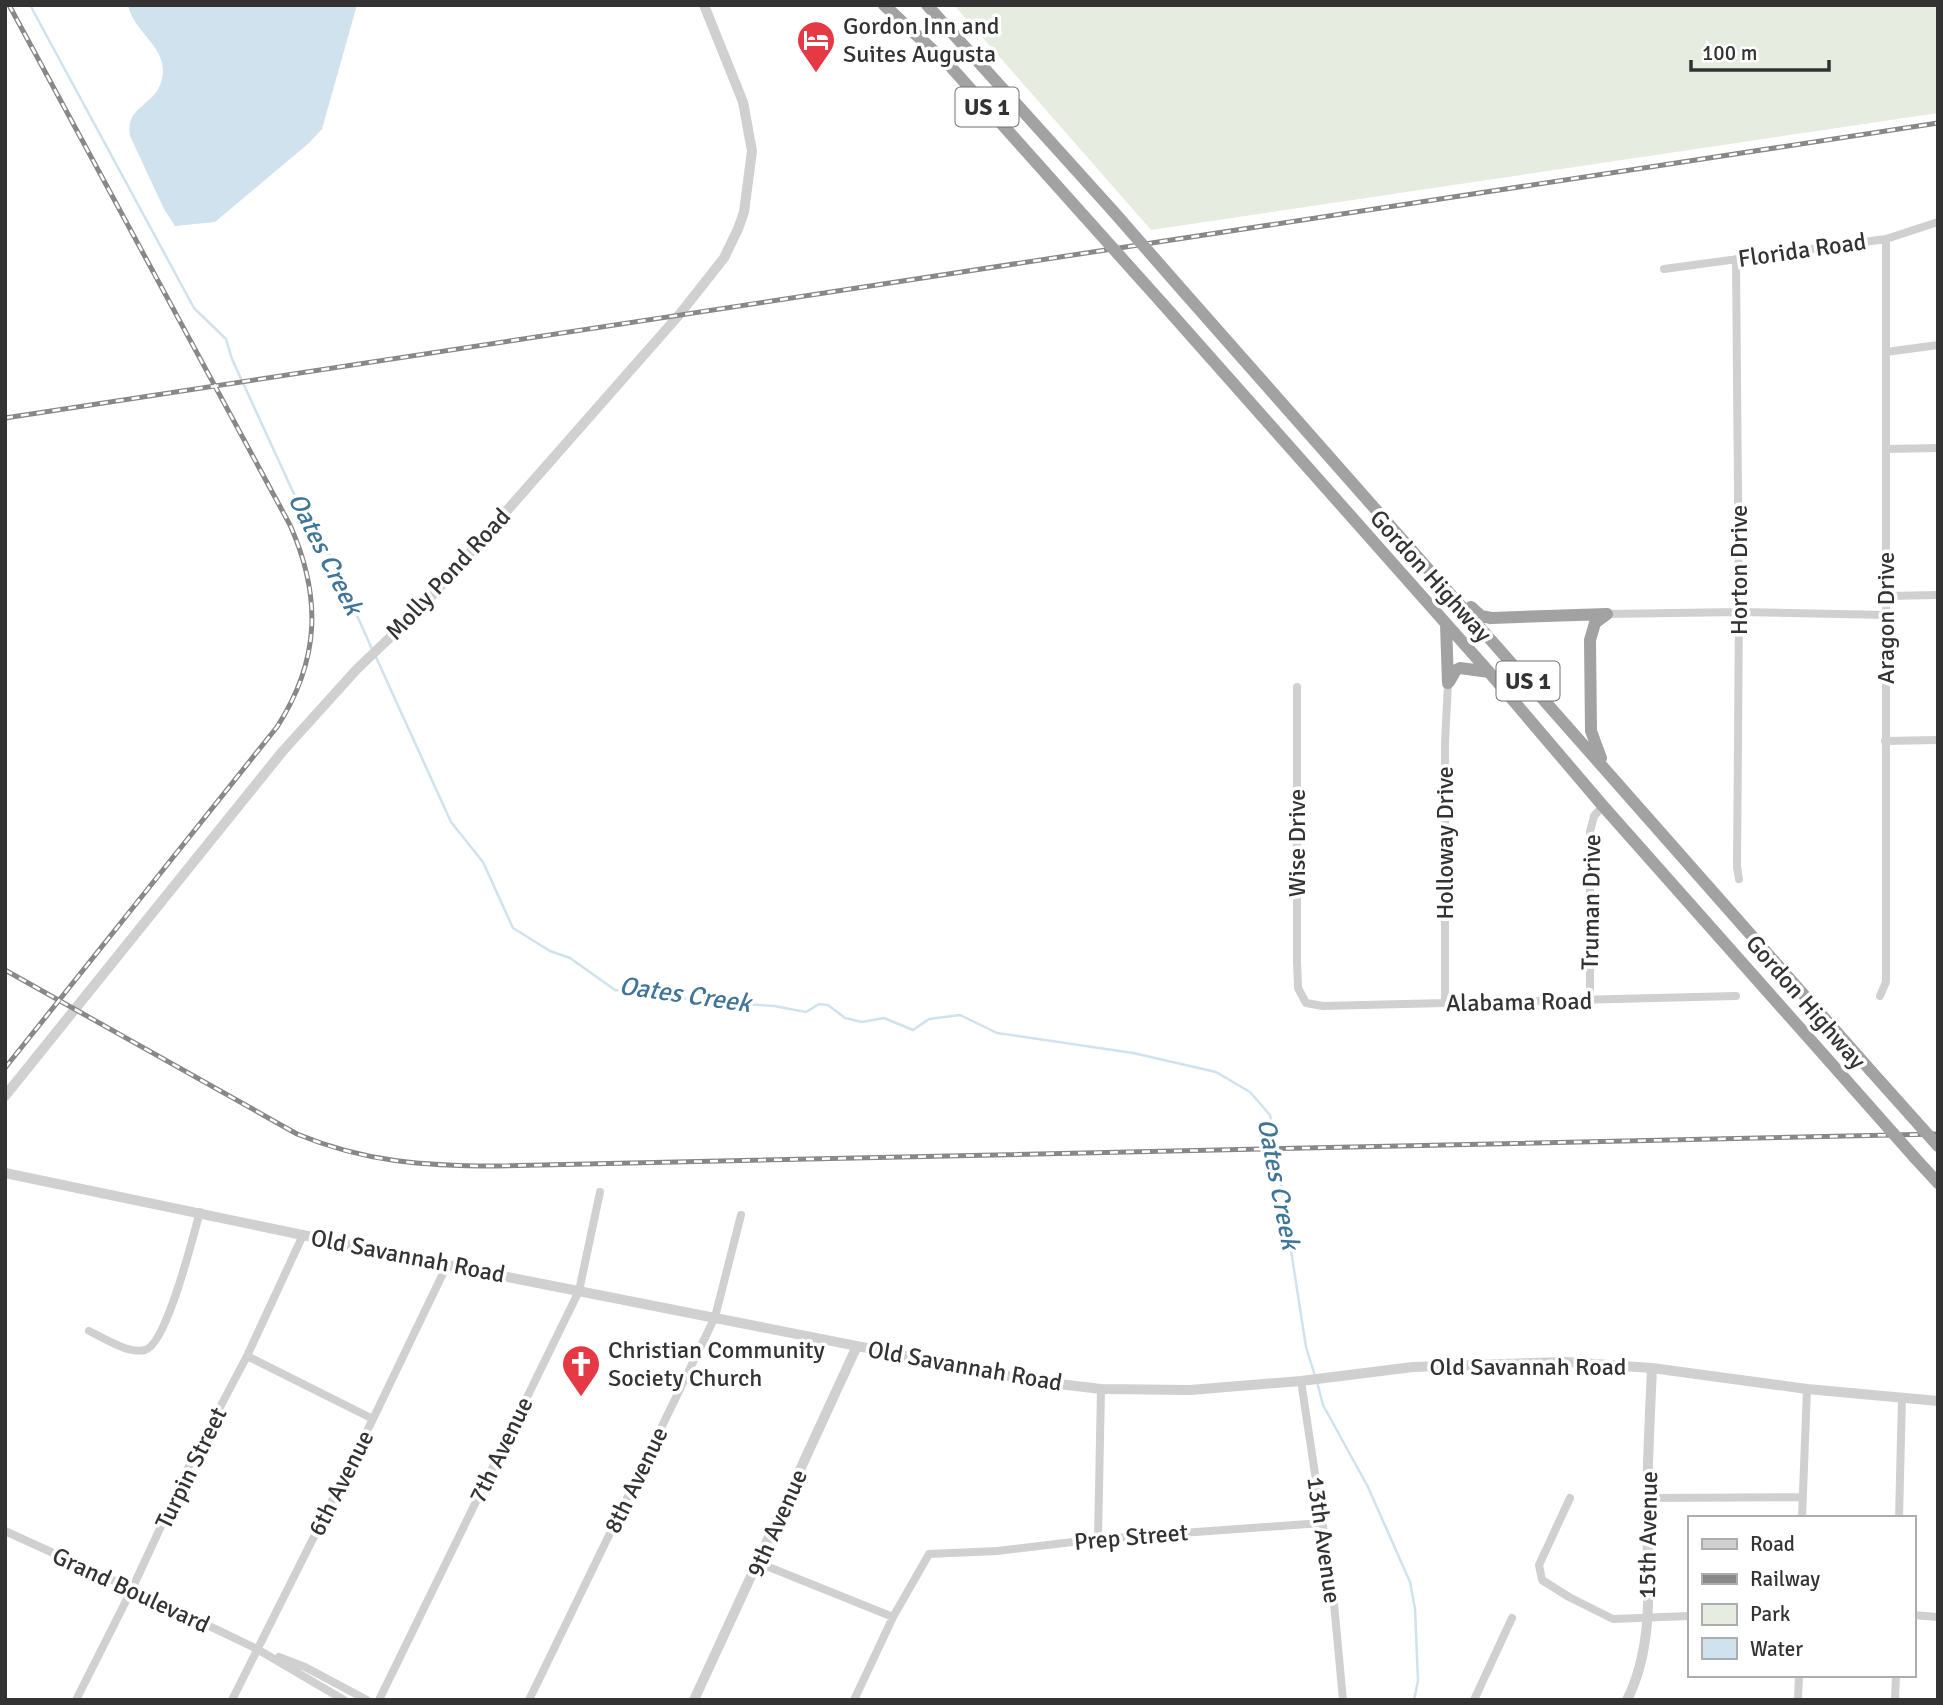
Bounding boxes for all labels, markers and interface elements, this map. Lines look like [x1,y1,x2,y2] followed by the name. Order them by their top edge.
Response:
[843,11,1000,69] place label: Gordon Inn and Suites Augusta
[795,19,837,74] hotel icon: Gordon Inn and Suites Augusta
[1691,28,1829,72] scale bar
[1702,40,1757,66] text: 100 m
[956,88,1018,127] road number: US 1
[1736,226,1868,274] street label: Florida Road
[281,488,370,622] water label: Oates Creek
[379,502,517,646] street label: Molly Pond Road
[1364,503,1498,649] street label: Gordon Highway
[1724,505,1754,635] street label: Horton Drive
[1871,552,1901,684] street label: Aragon Drive
[1496,662,1560,701] road number: US 1
[1430,766,1460,920] street label: Holloway Drive
[1282,789,1312,897] street label: Wise Drive
[1575,834,1607,970] street label: Truman Drive
[1739,929,1873,1075] street label: Gordon Highway
[617,970,755,1020] water label: Oates Creek
[1446,986,1592,1018] street label: Alabama Road
[1250,1116,1307,1254] water label: Oates Creek
[308,1222,508,1290] street label: Old Savannah Road
[865,1334,1065,1398] street label: Old Savannah Road
[608,1335,825,1393] place label: Christian Community Society Church
[560,1343,602,1398] church icon: Christian Community Society Church
[1430,1352,1626,1382] street label: Old Savannah Road
[462,1392,540,1508] street label: 7th Avenue
[149,1402,233,1534] street label: Turpin Street
[597,1422,675,1538] street label: 8th Avenue
[302,1425,380,1541] street label: 6th Avenue
[740,1464,814,1582] street label: 9th Avenue
[1632,1471,1664,1599] street label: 15th Avenue
[1300,1475,1348,1605] street label: 13th Avenue
[1688,1516,1915,1677] legend
[1073,1517,1189,1557] street label: Prep Street
[1750,1531,1795,1557] text: Road
[47,1540,215,1640] street label: Grand Boulevard
[1750,1566,1820,1592] text: Railway
[1750,1601,1791,1627] text: Park
[1750,1636,1803,1662] text: Water

